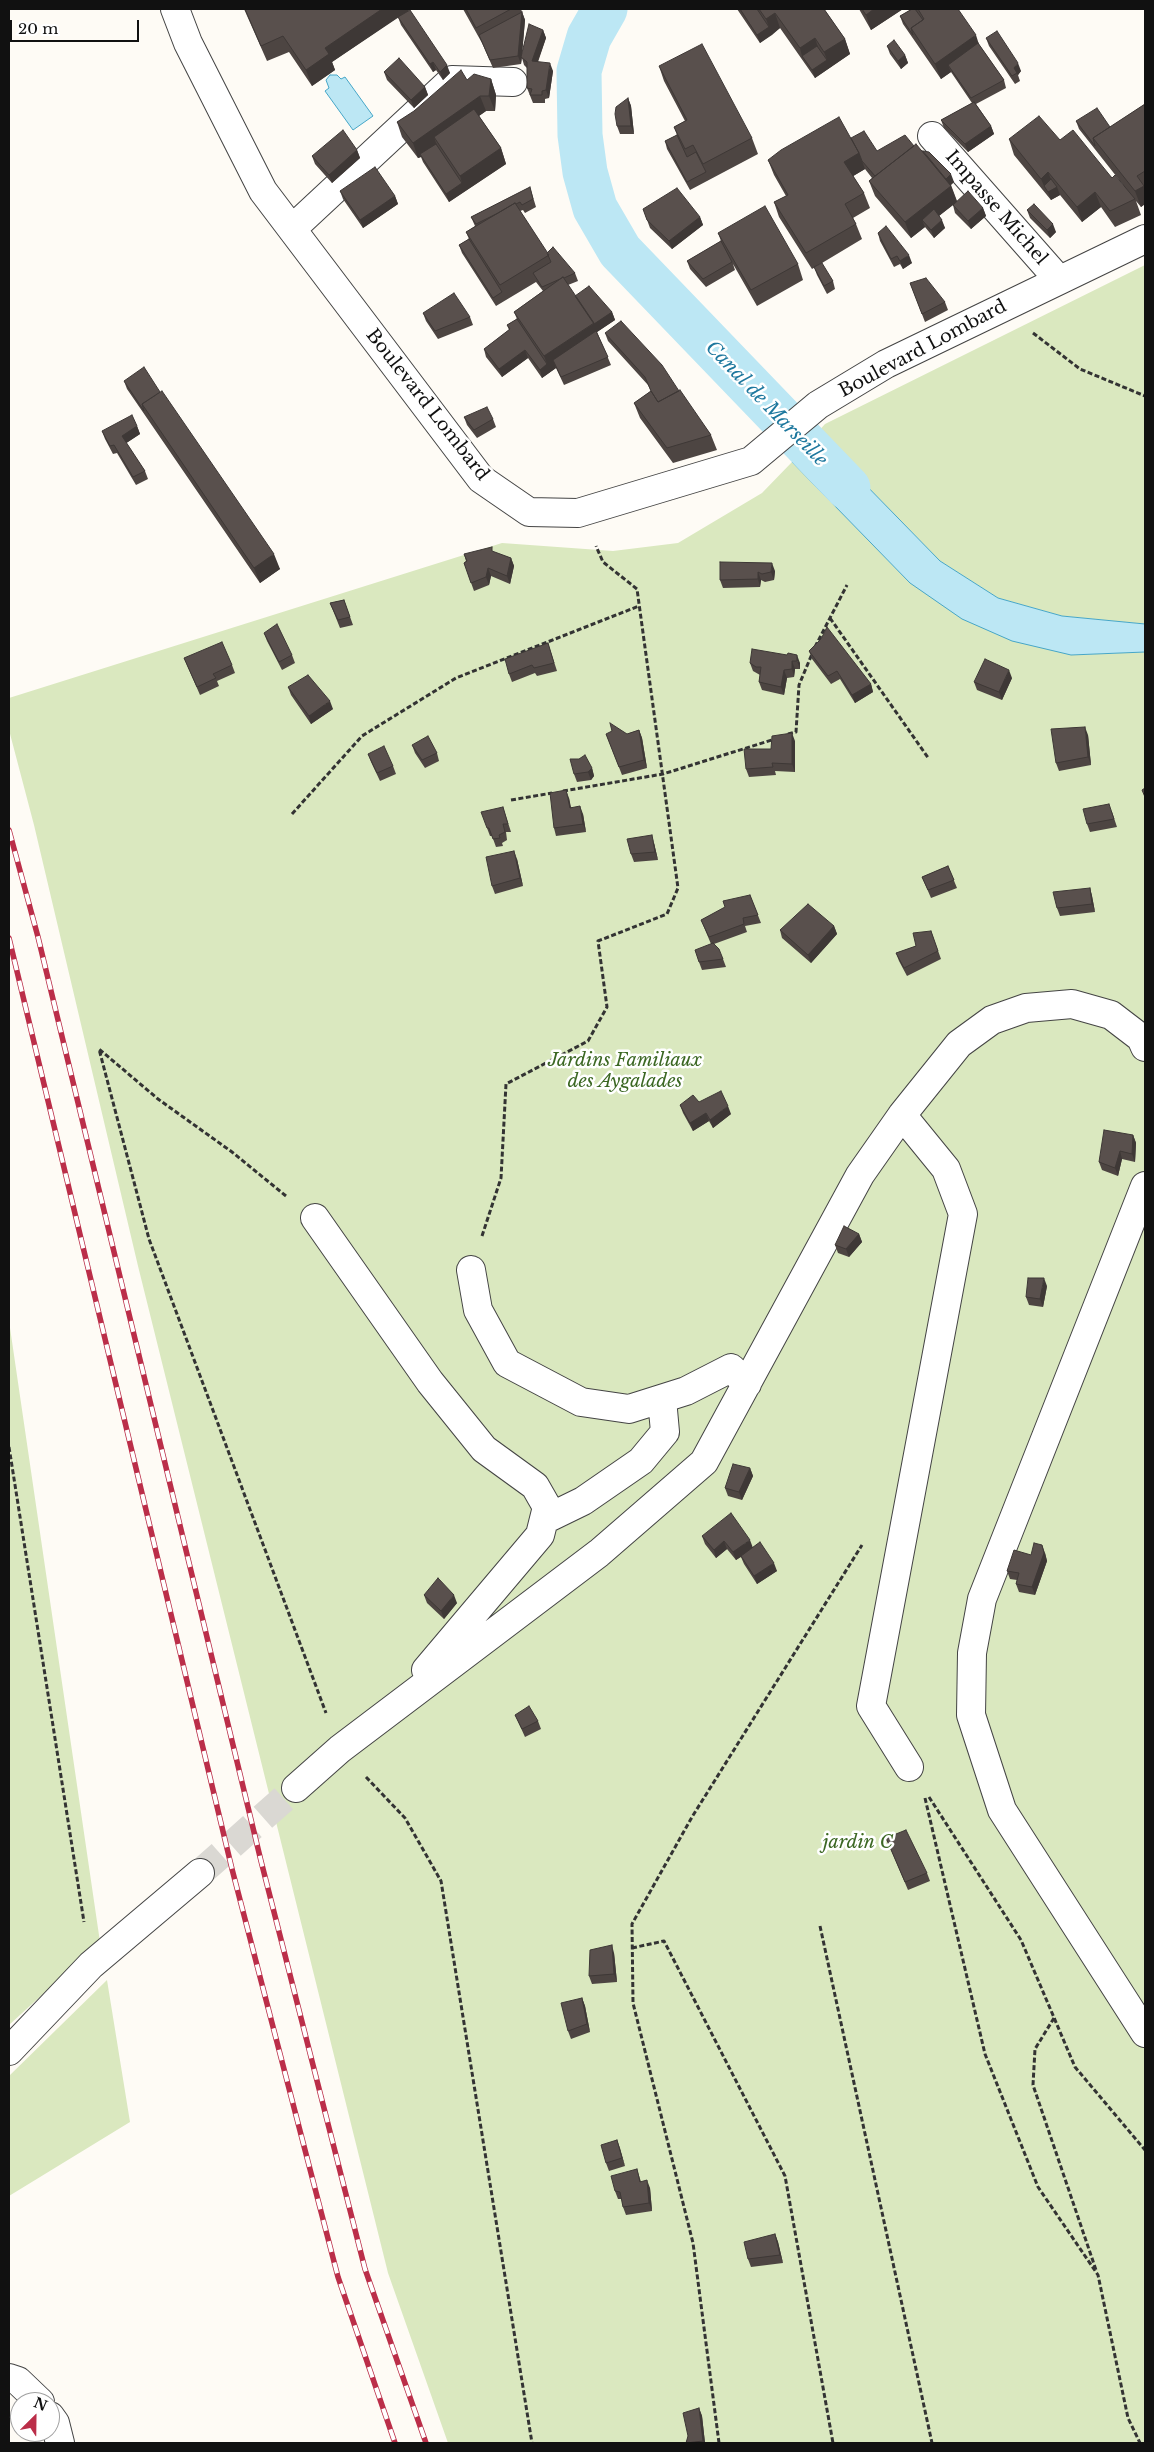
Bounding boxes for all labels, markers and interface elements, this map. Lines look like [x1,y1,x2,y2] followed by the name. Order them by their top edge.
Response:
[12,10,141,42] scale bar
[18,19,58,38] text: 20 m
[940,146,1052,270] street label: Impasse Michel
[836,296,1010,402] street label: Boulevard Lombard
[361,325,493,485] street label: Boulevard Lombard
[700,337,832,471] water label: Canal de Marseille
[548,1050,702,1092] park label: Jardins Familiaux des Aygalades
[823,1832,893,1854] park label: jardin C
[10,2392,60,2442] north arrow
[31,2393,50,2415] text: N

